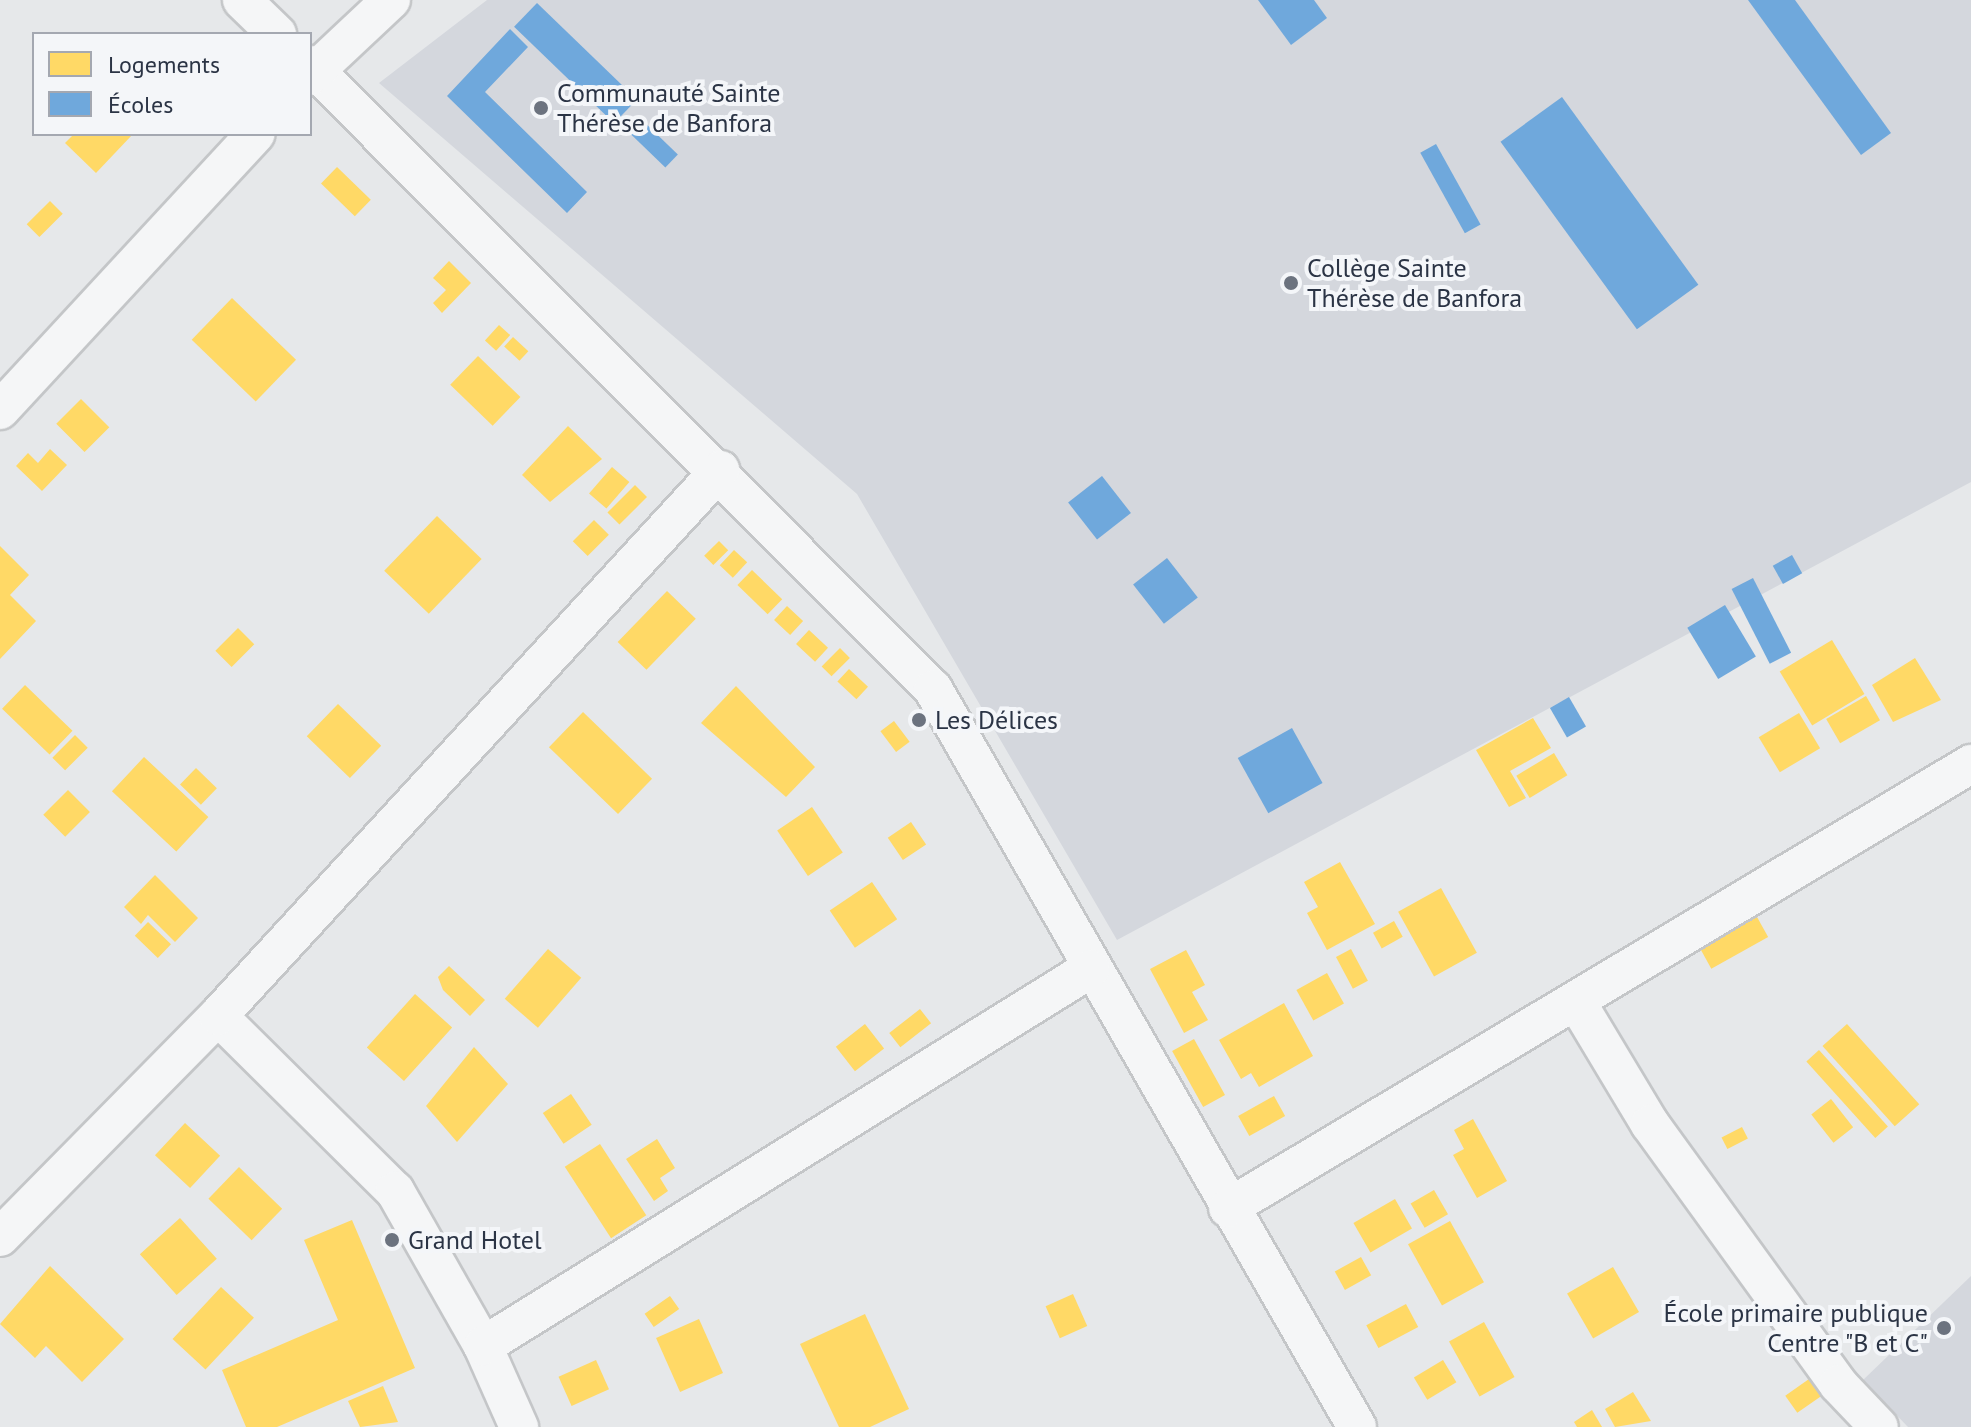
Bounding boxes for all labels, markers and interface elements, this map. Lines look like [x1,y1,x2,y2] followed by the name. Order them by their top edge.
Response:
[32,32,312,136] legend
[108,49,220,80] text: Logements
[557,77,781,138] place label: Communauté Sainte Thérèse de Banfora
[108,89,173,120] text: Écoles
[532,99,550,117] marker: Communauté Sainte Thérèse de Banfora
[1307,252,1522,314] place label: Collège Sainte Thérèse de Banfora
[1282,274,1300,292] marker: Collège Sainte Thérèse de Banfora
[935,704,1058,736] place label: Les Délices
[910,711,928,729] marker: Les Délices
[408,1224,542,1256] place label: Grand Hotel
[383,1231,401,1249] marker: Grand Hotel
[1664,1297,1928,1358] place label: École primaire publique Centre "B et C"
[1935,1319,1953,1337] marker: École primaire publique Centre "B et C"

